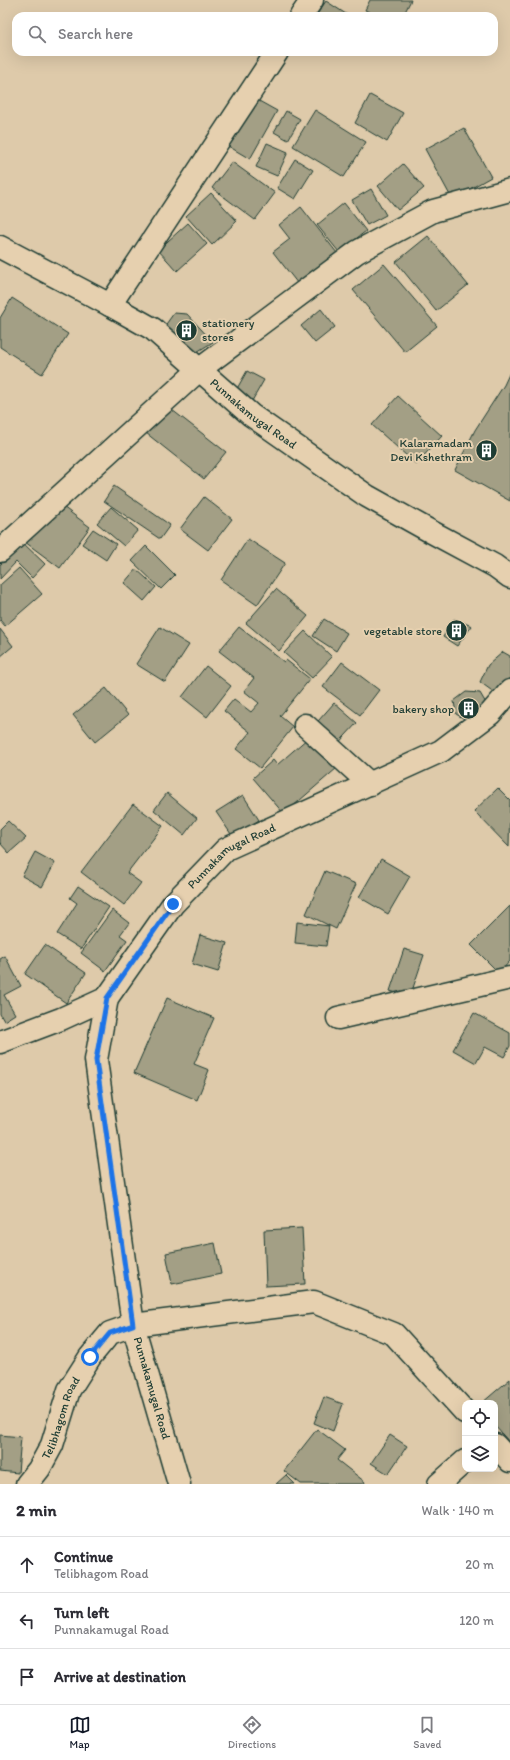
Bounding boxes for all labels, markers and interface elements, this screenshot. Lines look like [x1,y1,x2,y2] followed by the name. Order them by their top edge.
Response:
[12,12,498,56] search box
[26,23,48,45] icon: search
[58,25,133,43] text: Search here
[202,316,255,344] place label: stationery stores
[173,317,199,343] building icon: stationery stores
[207,375,300,452] street label: Punnakamugal Road
[390,436,472,464] place label: Kalaramadam Devi Kshethram
[474,437,500,463] building icon: Kalaramadam Devi Kshethram
[444,618,470,644] building icon: vegetable store
[364,624,442,638] place label: vegetable store
[456,696,482,722] building icon: bakery shop
[392,702,454,716] place label: bakery shop
[185,820,278,892] street label: Punnakamugal Road
[164,895,182,913] route end
[131,1335,173,1441] street label: Punnakamugal Road
[81,1348,99,1366] route start
[39,1373,83,1462] street label: Telibhagom Road
[462,1400,498,1472] map controls
[462,1400,498,1436] button: locate
[462,1436,498,1472] button: layers
[16,1500,56,1520] text: 2 min
[422,1503,494,1518] text: Walk · 140 m
[54,1548,113,1566] text: Continue
[16,1554,38,1576] icon: ahead
[465,1557,494,1572] text: 20 m
[54,1566,149,1581] text: Telibhagom Road
[54,1604,109,1622] text: Turn left
[16,1610,38,1632] icon: left
[459,1613,494,1628] text: 120 m
[54,1622,169,1637] text: Punnakamugal Road
[16,1666,38,1688] icon: arrive
[54,1668,186,1686] text: Arrive at destination
[69,1714,91,1751] tab: Map
[228,1714,276,1751] tab: Directions
[413,1714,441,1751] tab: Saved

